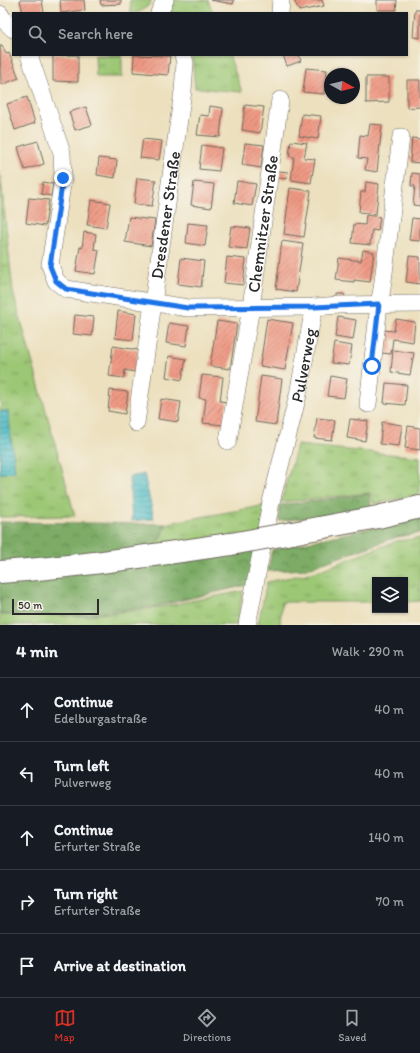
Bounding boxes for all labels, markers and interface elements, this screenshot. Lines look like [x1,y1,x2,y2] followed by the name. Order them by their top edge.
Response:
[12,12,408,56] search box
[26,23,48,45] icon: search
[58,25,133,43] text: Search here
[324,68,360,104] north arrow
[146,150,184,280] street label: Dresdener Straße
[243,154,282,294] street label: Chemnitzer Straße
[54,169,72,187] route end
[287,326,320,404] street label: Pulverweg
[363,357,381,375] route start
[372,577,408,613] map controls
[372,577,408,613] button: layers
[12,597,99,616] scale bar
[18,599,42,612] text: 50 m
[16,641,58,661] text: 4 min
[332,644,404,659] text: Walk · 290 m
[54,693,113,711] text: Continue
[16,699,38,721] icon: ahead
[374,702,404,717] text: 40 m
[54,711,147,726] text: Edelburgastraße
[54,757,109,775] text: Turn left
[16,763,38,785] icon: left
[374,766,404,781] text: 40 m
[54,775,111,790] text: Pulverweg
[54,821,113,839] text: Continue
[16,827,38,849] icon: ahead
[368,830,404,845] text: 140 m
[54,839,141,854] text: Erfurter Straße
[54,885,118,903] text: Turn right
[16,891,38,913] icon: right
[376,894,404,909] text: 70 m
[54,903,141,918] text: Erfurter Straße
[16,955,38,977] icon: arrive
[54,957,186,975] text: Arrive at destination
[54,1007,76,1044] tab: Map
[183,1007,231,1044] tab: Directions
[338,1007,366,1044] tab: Saved

